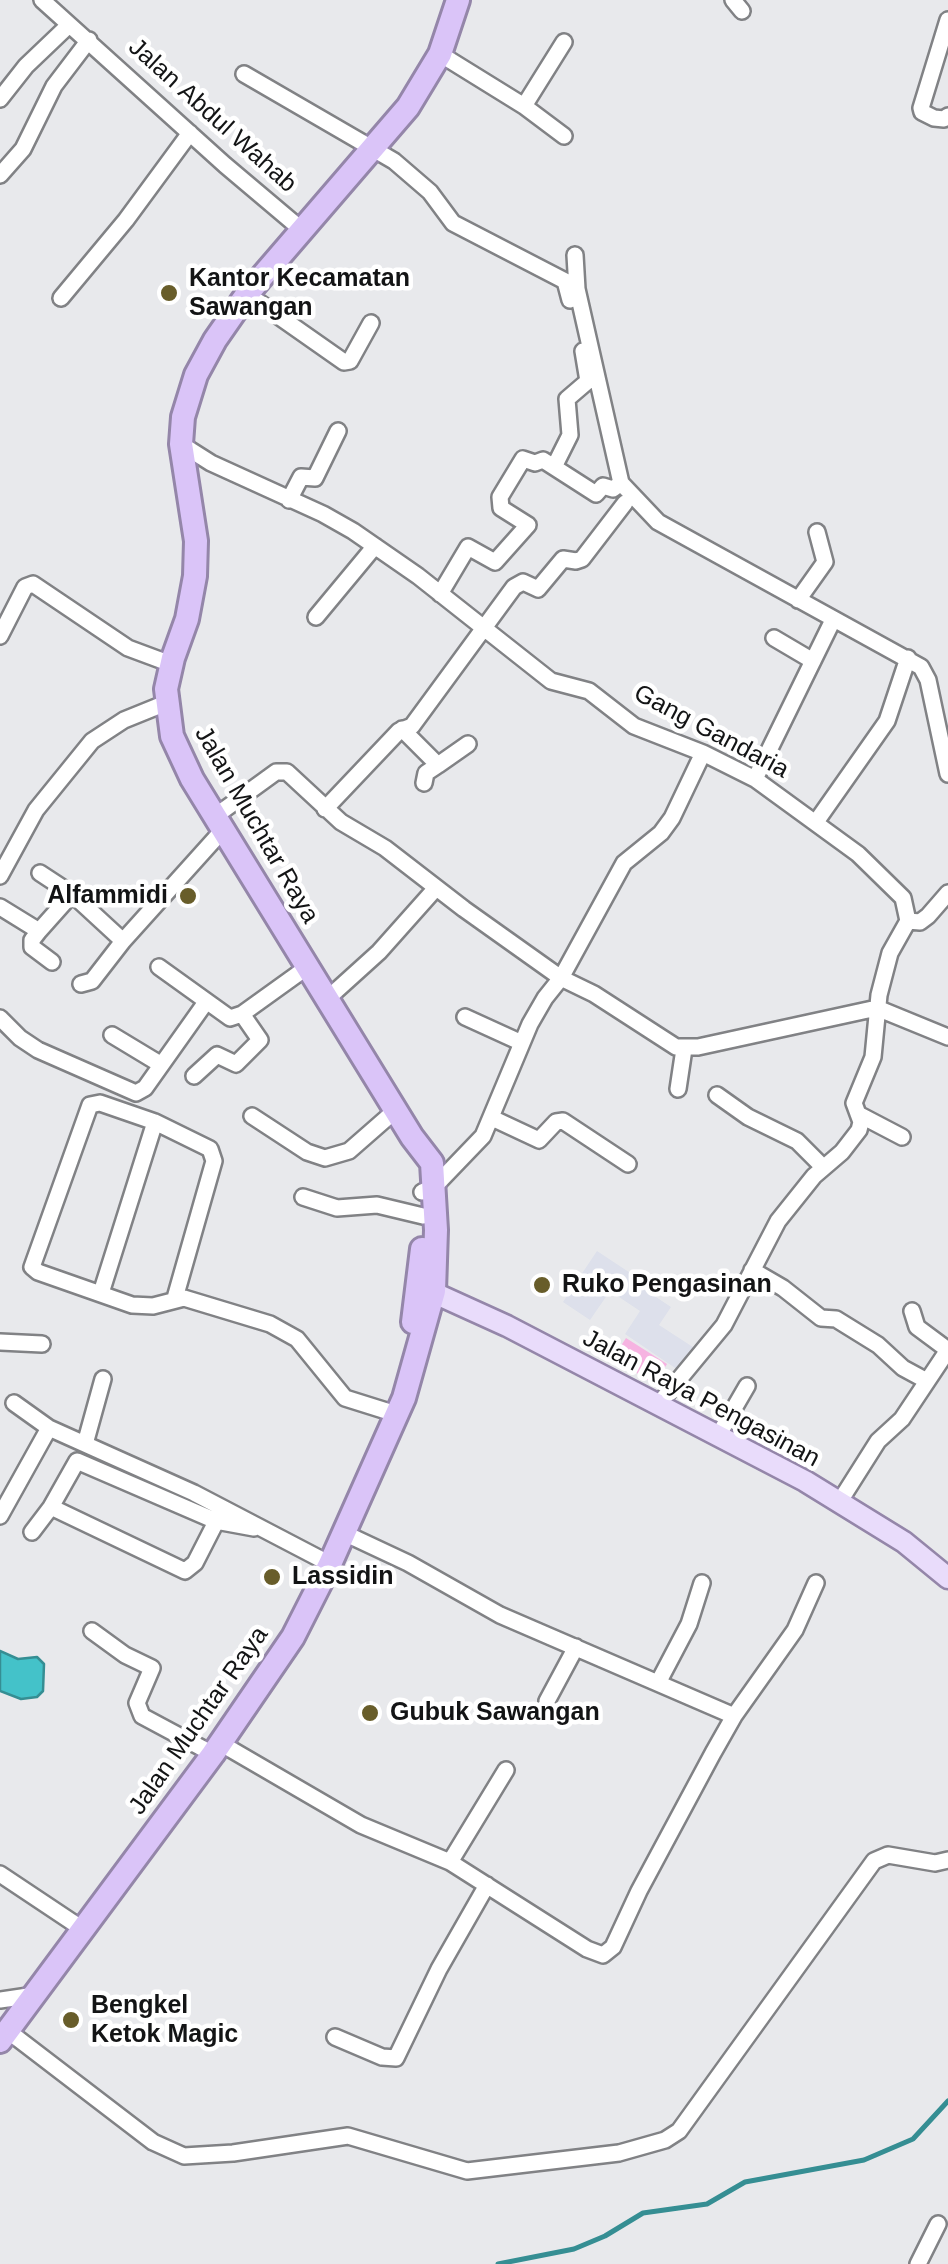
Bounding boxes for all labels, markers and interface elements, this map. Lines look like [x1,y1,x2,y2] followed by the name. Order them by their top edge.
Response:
[122,33,302,199] street label: Jalan Abdul Wahab
[189,264,410,323] place label: Kantor Kecamatan Sawangan
[158,282,180,304] marker: Kantor Kecamatan Sawangan
[628,679,794,785] street label: Gang Gandaria
[187,721,325,929] street label: Jalan Muchtar Raya
[47,881,168,911] place label: Alfammidi
[177,885,199,907] marker: Alfammidi
[562,1270,772,1300] place label: Ruko Pengasinan
[531,1274,553,1296] marker: Ruko Pengasinan
[577,1324,825,1474] street label: Jalan Raya Pengasinan
[292,1562,393,1592] place label: Lassidin
[261,1566,283,1588] marker: Lassidin
[123,1621,275,1821] street label: Jalan Muchtar Raya
[390,1698,600,1728] place label: Gubuk Sawangan
[359,1702,381,1724] marker: Gubuk Sawangan
[91,1991,238,2050] place label: Bengkel Ketok Magic
[60,2009,82,2031] marker: Bengkel Ketok Magic

